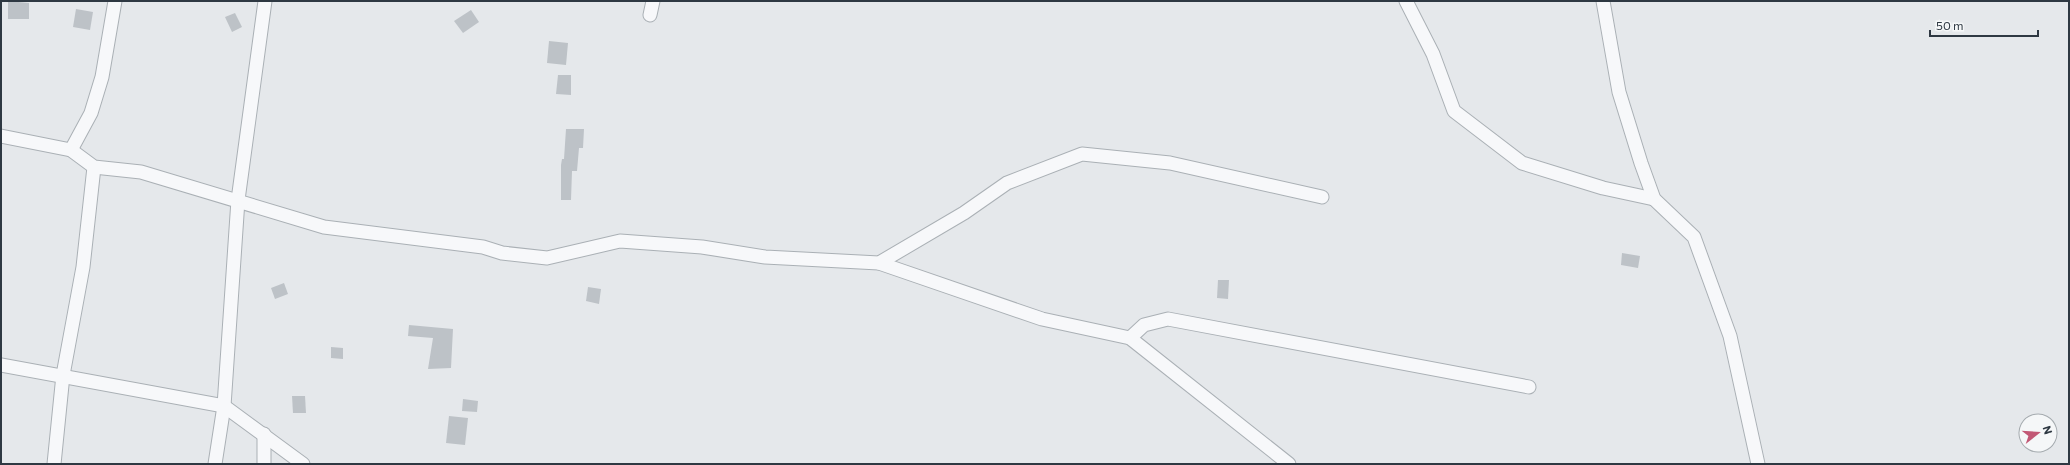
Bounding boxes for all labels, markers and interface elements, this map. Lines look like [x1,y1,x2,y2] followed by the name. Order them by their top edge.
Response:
[1930,12,2038,38] scale bar
[1936,18,1964,32] text: 50 m
[2018,413,2058,453] north arrow
[2041,424,2055,436] text: N

